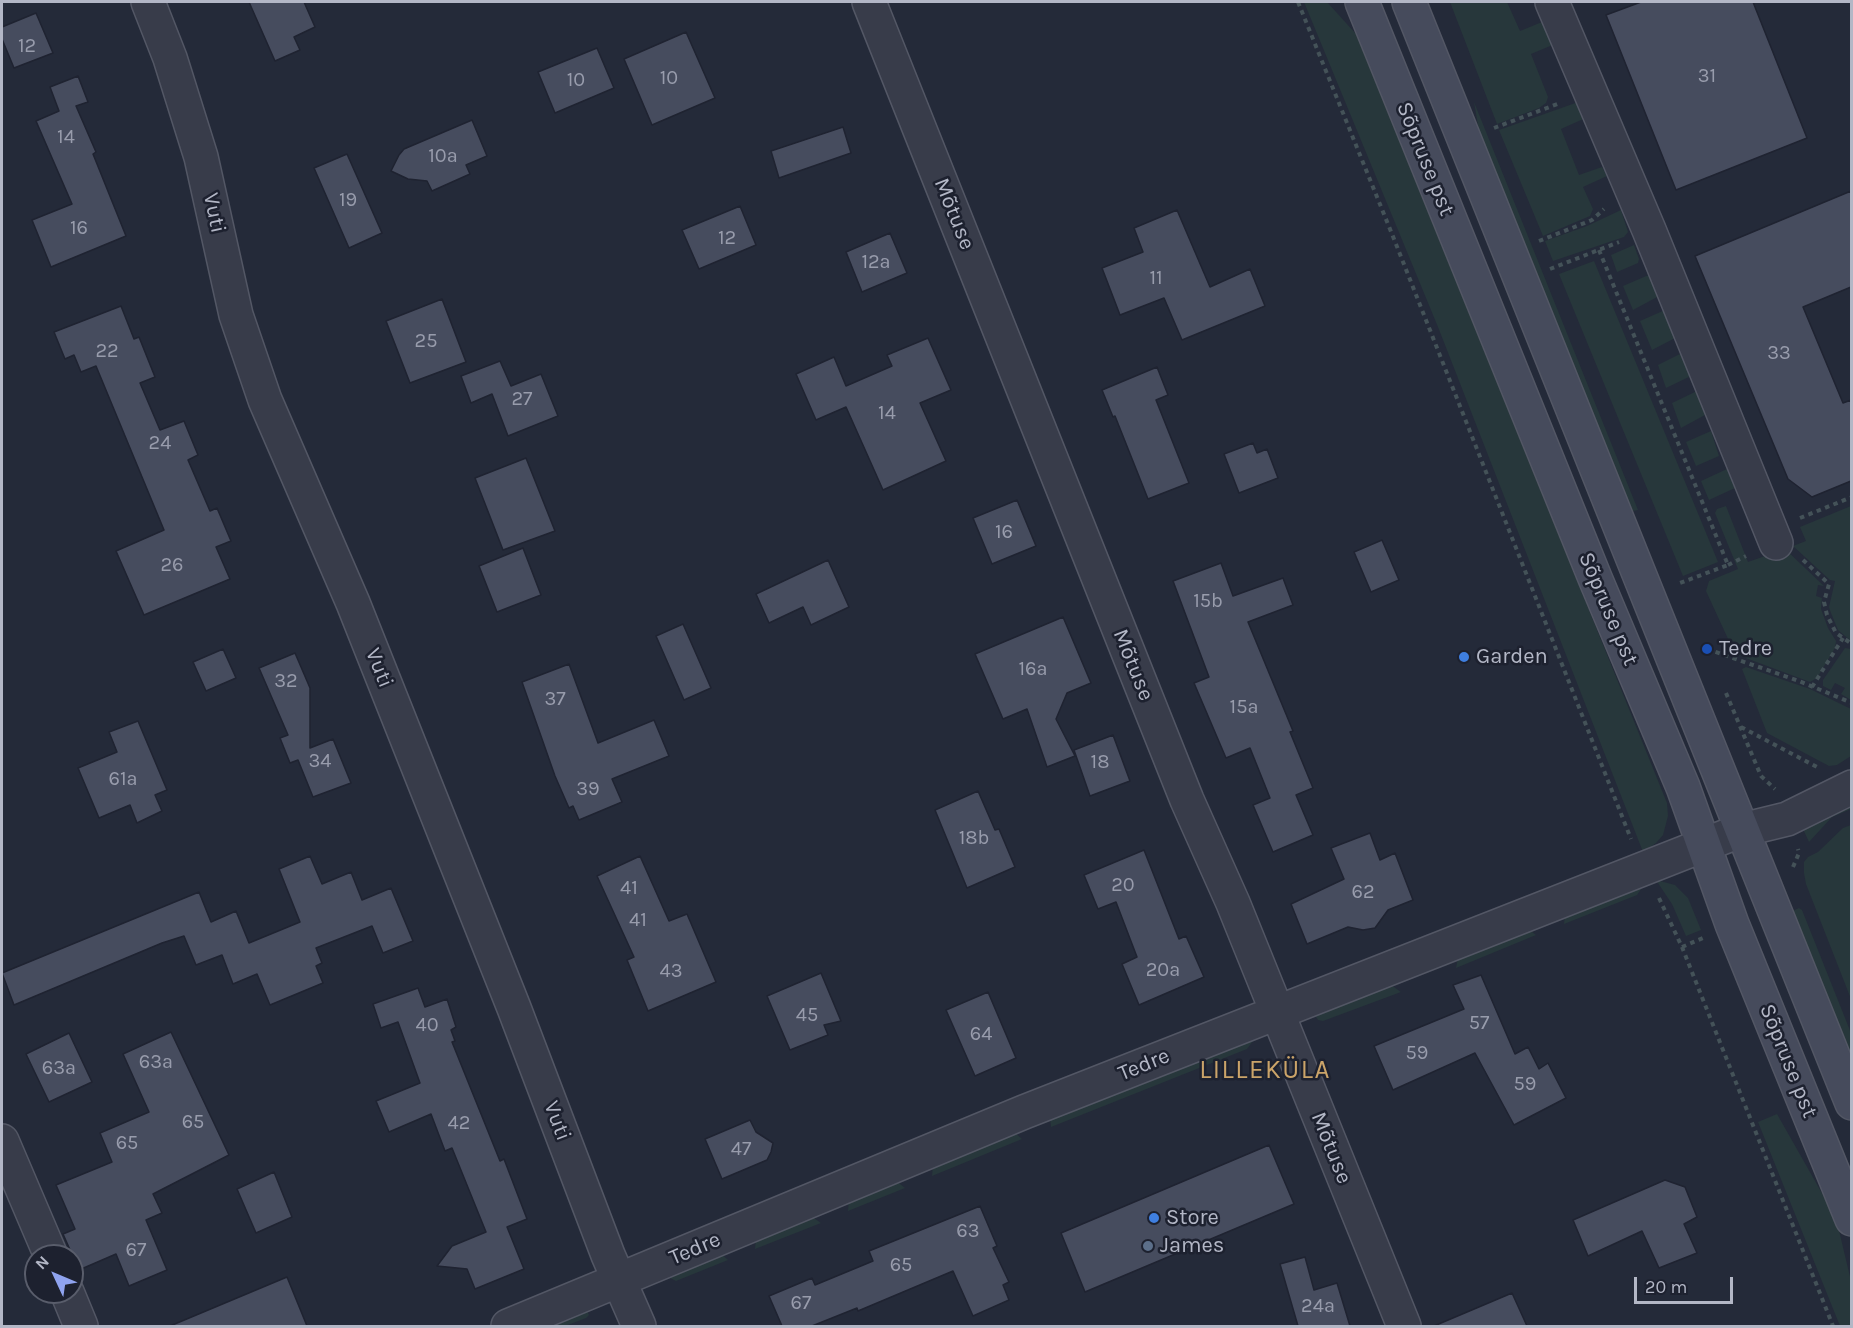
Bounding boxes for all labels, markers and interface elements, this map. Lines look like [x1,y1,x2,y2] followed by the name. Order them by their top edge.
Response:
[18,34,36,58] house number: 12
[1698,64,1716,88] house number: 31
[660,66,678,90] house number: 10
[567,68,585,92] house number: 10
[1390,98,1460,220] street label: Sõpruse pst
[57,125,75,149] house number: 14
[428,144,458,168] house number: 10a
[928,174,980,254] street label: Mõtuse
[339,188,357,212] house number: 19
[197,190,231,236] street label: Vuti
[70,216,88,240] house number: 16
[718,226,736,250] house number: 12
[861,250,891,274] house number: 12a
[1149,266,1163,290] house number: 11
[415,329,437,353] house number: 25
[95,339,119,363] house number: 22
[1767,341,1791,365] house number: 33
[512,387,532,411] house number: 27
[878,401,896,425] house number: 14
[149,431,171,455] house number: 24
[995,520,1013,544] house number: 16
[1572,549,1644,669] street label: Sõpruse pst
[160,553,184,577] house number: 26
[1193,589,1223,613] house number: 15b
[1107,625,1159,705] street label: Mõtuse
[1719,636,1772,662] place label: Tedre
[1700,642,1714,656] marker: Tedre
[359,644,399,692] street label: Vuti
[1476,644,1548,670] place label: Garden
[1457,650,1471,664] marker: Garden
[1018,657,1048,681] house number: 16a
[274,669,298,693] house number: 32
[544,687,566,711] house number: 37
[1230,695,1258,719] house number: 15a
[309,749,331,773] house number: 34
[1091,750,1109,774] house number: 18
[108,767,138,791] house number: 61a
[576,777,600,801] house number: 39
[959,826,989,850] house number: 18b
[1111,873,1135,897] house number: 20
[620,876,638,900] house number: 41
[1351,880,1375,904] house number: 62
[629,908,647,932] house number: 41
[1146,958,1180,982] house number: 20a
[660,959,682,983] house number: 43
[1753,1000,1823,1122] street label: Sõpruse pst
[796,1003,818,1027] house number: 45
[1469,1011,1489,1035] house number: 57
[415,1013,439,1037] house number: 40
[970,1022,992,1046] house number: 64
[1406,1041,1428,1065] house number: 59
[1115,1043,1173,1087] street label: Tedre
[139,1050,173,1074] house number: 63a
[1199,1055,1331,1087] district label: LILLEKÜLA
[42,1056,76,1080] house number: 63a
[1514,1072,1536,1096] house number: 59
[537,1097,577,1145] street label: Vuti
[1305,1108,1357,1188] street label: Mõtuse
[182,1110,204,1134] house number: 65
[448,1111,470,1135] house number: 42
[116,1131,138,1155] house number: 65
[731,1137,751,1161] house number: 47
[1166,1205,1219,1231] place label: Store
[1147,1211,1161,1225] marker: Store
[956,1219,980,1243] house number: 63
[665,1227,725,1271] street label: Tedre
[1160,1233,1224,1259] place label: James
[126,1238,146,1262] house number: 67
[1141,1239,1155,1253] marker: James
[24,1244,84,1304] north arrow
[31,1252,53,1273] text: N
[890,1253,912,1277] house number: 65
[1637,1265,1736,1303] scale bar
[1645,1276,1687,1298] text: 20 m
[791,1291,811,1315] house number: 67
[1301,1294,1335,1318] house number: 24a

